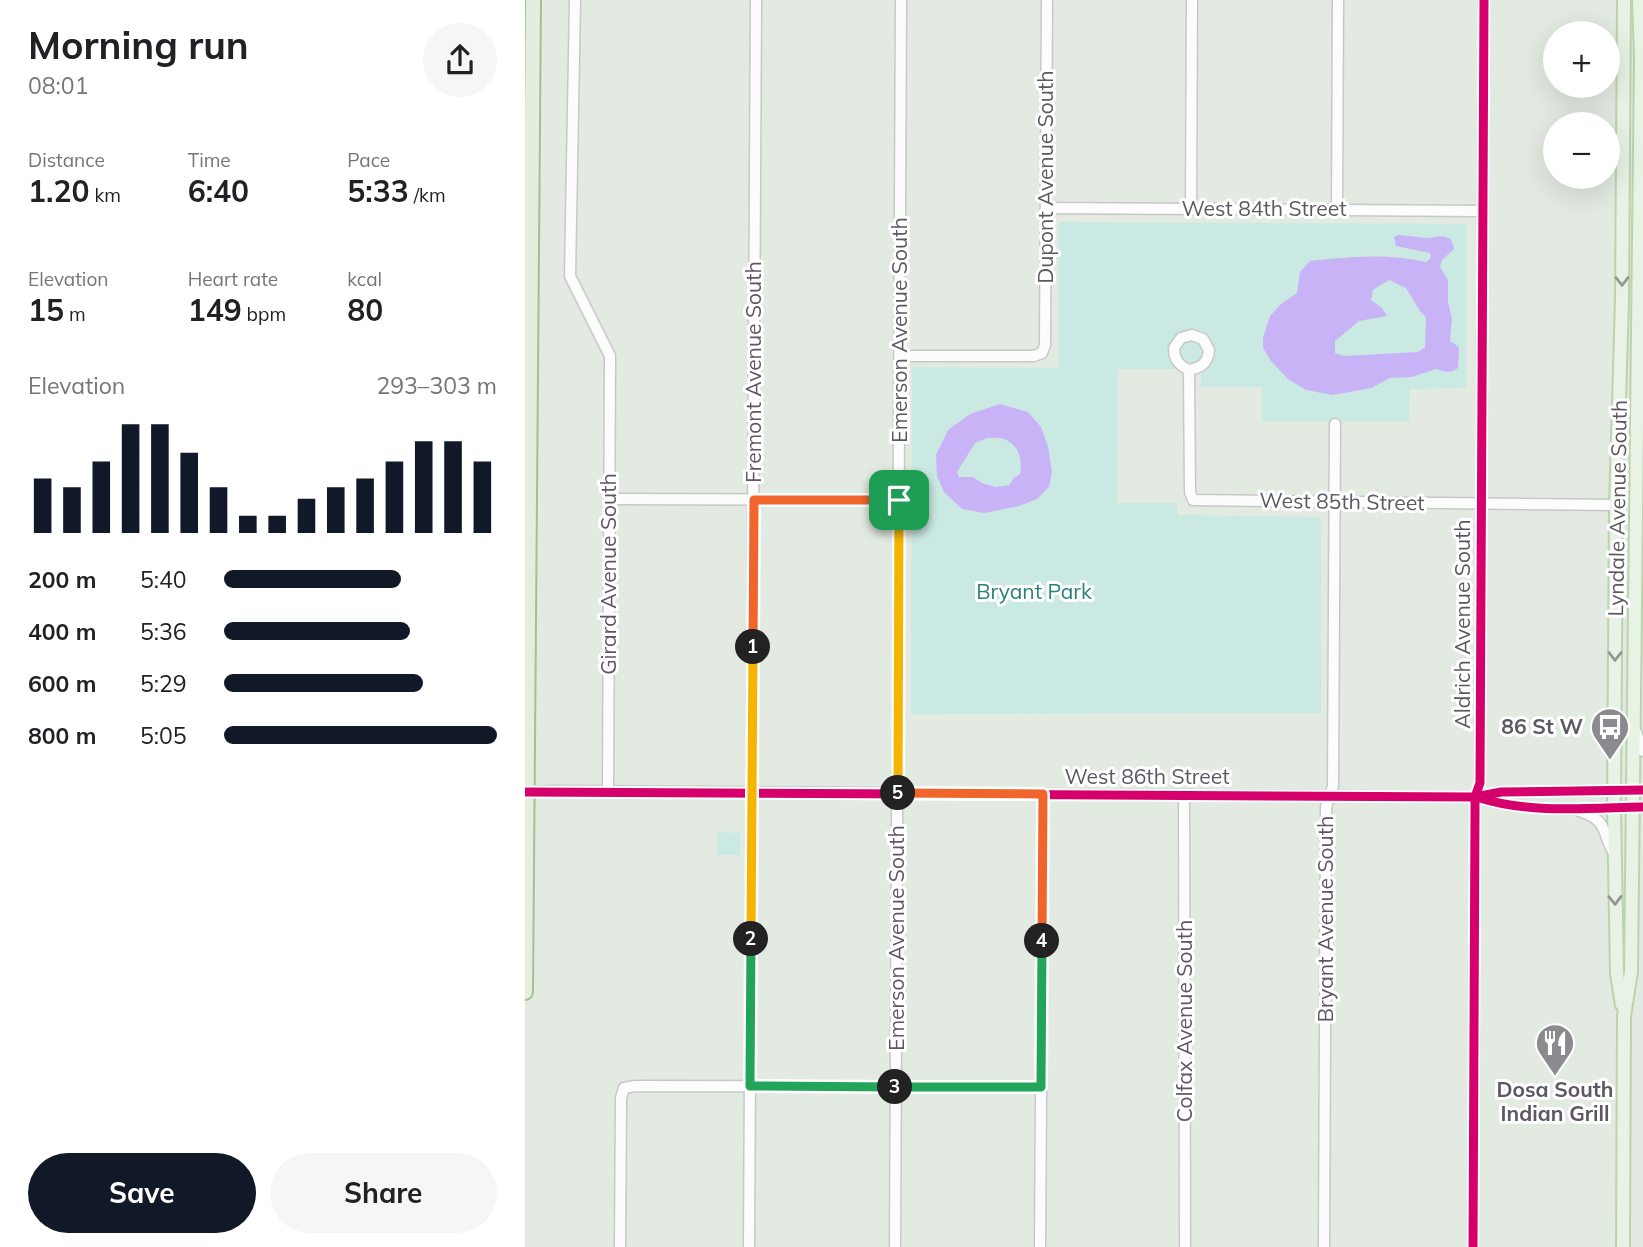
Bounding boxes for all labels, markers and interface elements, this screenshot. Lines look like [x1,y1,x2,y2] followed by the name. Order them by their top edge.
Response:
[28,21,249,69] text: Morning run
[1543,21,1620,189] map controls
[1543,21,1620,98] button: +
[423,23,497,97] button: share
[1032,70,1058,284] street label: Dupont Avenue South
[28,71,88,100] text: 08:01
[1543,112,1620,189] button: −
[28,148,105,172] text: Distance
[188,148,231,172] text: Time
[347,148,390,172] text: Pace
[28,172,89,210] text: 1.20
[188,172,249,210] text: 6:40
[347,172,409,210] text: 5:33
[89,183,121,207] text: km
[409,183,446,207] text: /km
[1181,195,1347,221] street label: West 84th Street
[886,217,912,443] street label: Emerson Avenue South
[740,261,766,483] street label: Fremont Avenue South
[28,267,108,291] text: Elevation
[188,267,278,291] text: Heart rate
[347,267,382,291] text: kcal
[1614,277,1630,287] one-way arrow
[28,291,64,329] text: 15
[188,291,242,329] text: 149
[347,291,383,329] text: 80
[64,302,86,326] text: m
[242,302,286,326] text: bpm
[28,371,125,400] text: Elevation
[376,371,497,400] text: 293–303 m
[1602,399,1632,616] street label: Lyndale Avenue South
[869,470,929,530] pin
[595,473,621,675] street label: Girard Avenue South
[880,481,918,519] icon: arrive
[1259,487,1425,515] street label: West 85th Street
[1449,519,1475,729] street label: Aldrich Avenue South
[28,565,96,594] text: 200 m
[140,565,187,594] text: 5:40
[976,578,1092,604] park label: Bryant Park
[28,617,96,646] text: 400 m
[140,617,187,646] text: 5:36
[735,630,771,664] pin: 1
[747,634,758,658] text: 1
[1607,651,1623,661] one-way arrow
[28,669,96,698] text: 600 m
[140,669,187,698] text: 5:29
[1589,706,1631,761] bus stop icon: 86 St W
[1501,713,1583,739] place label: 86 St W
[28,721,96,750] text: 800 m
[140,721,187,750] text: 5:05
[1064,763,1230,789] street label: West 86th Street
[881,776,915,810] pin: 5
[892,780,903,804] text: 5
[1312,816,1338,1022] street label: Bryant Avenue South
[883,825,909,1051] street label: Emerson Avenue South
[1607,896,1623,906] one-way arrow
[1171,920,1197,1122] street label: Colfax Avenue South
[733,922,769,956] pin: 2
[1025,923,1059,958] pin: 4
[745,926,756,950] text: 2
[1036,928,1047,952] text: 4
[1534,1022,1576,1077] restaurant icon: Dosa South Indian Grill
[877,1070,913,1104] pin: 3
[889,1074,900,1098] text: 3
[1497,1076,1613,1126] place label: Dosa South Indian Grill
[28,1153,256,1233] button: Save
[270,1153,497,1233] button: Share

